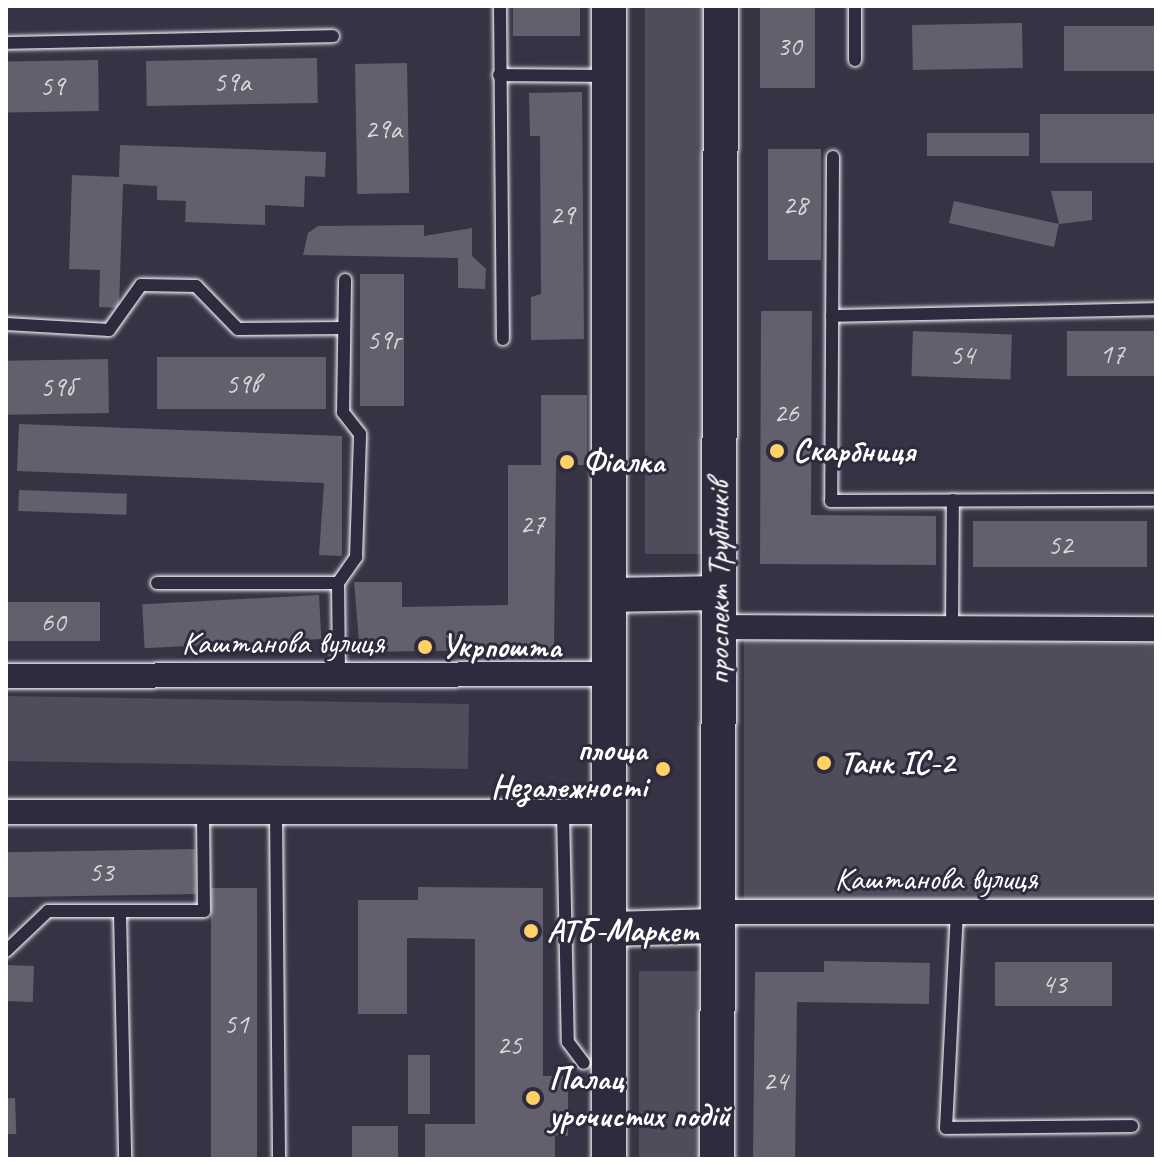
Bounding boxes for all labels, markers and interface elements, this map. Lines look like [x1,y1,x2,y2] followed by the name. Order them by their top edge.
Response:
[776,29,802,63] house number: 30
[213,65,251,99] house number: 59а
[39,69,65,103] house number: 59
[364,112,402,146] house number: 29а
[782,188,808,222] house number: 28
[549,198,575,232] house number: 29
[366,323,400,357] house number: 59г
[1099,337,1125,371] house number: 17
[949,338,975,372] house number: 54
[225,367,259,401] house number: 59в
[40,370,74,404] house number: 59б
[773,396,799,430] house number: 26
[793,432,915,470] place label: Скарбниця
[768,442,786,460] marker: Скарбниця
[583,443,665,481] place label: Фіалка
[558,453,576,471] marker: Фіалка
[700,480,738,686] street label: проспект Трубників
[519,507,545,541] house number: 27
[1047,528,1073,562] house number: 52
[40,605,66,639] house number: 60
[181,624,385,662] street label: Каштанова вулиця
[441,628,561,666] place label: Укрпошта
[416,638,434,656] marker: Укрпошта
[491,732,647,807] place label: площа Незалежності
[840,744,954,782] place label: Танк ІС-2
[815,754,833,772] marker: Танк ІС-2
[654,760,672,778] marker: площа Незалежності
[88,855,114,889] house number: 53
[834,860,1038,898] street label: Каштанова вулиця
[547,912,699,950] place label: АТБ-Маркет
[522,922,540,940] marker: АТБ-Маркет
[1041,967,1067,1001] house number: 43
[223,1007,249,1041] house number: 51
[496,1028,522,1062] house number: 25
[549,1061,728,1136] place label: Палац урочистих подій
[762,1064,788,1098] house number: 24
[524,1089,542,1107] marker: Палац урочистих подій

